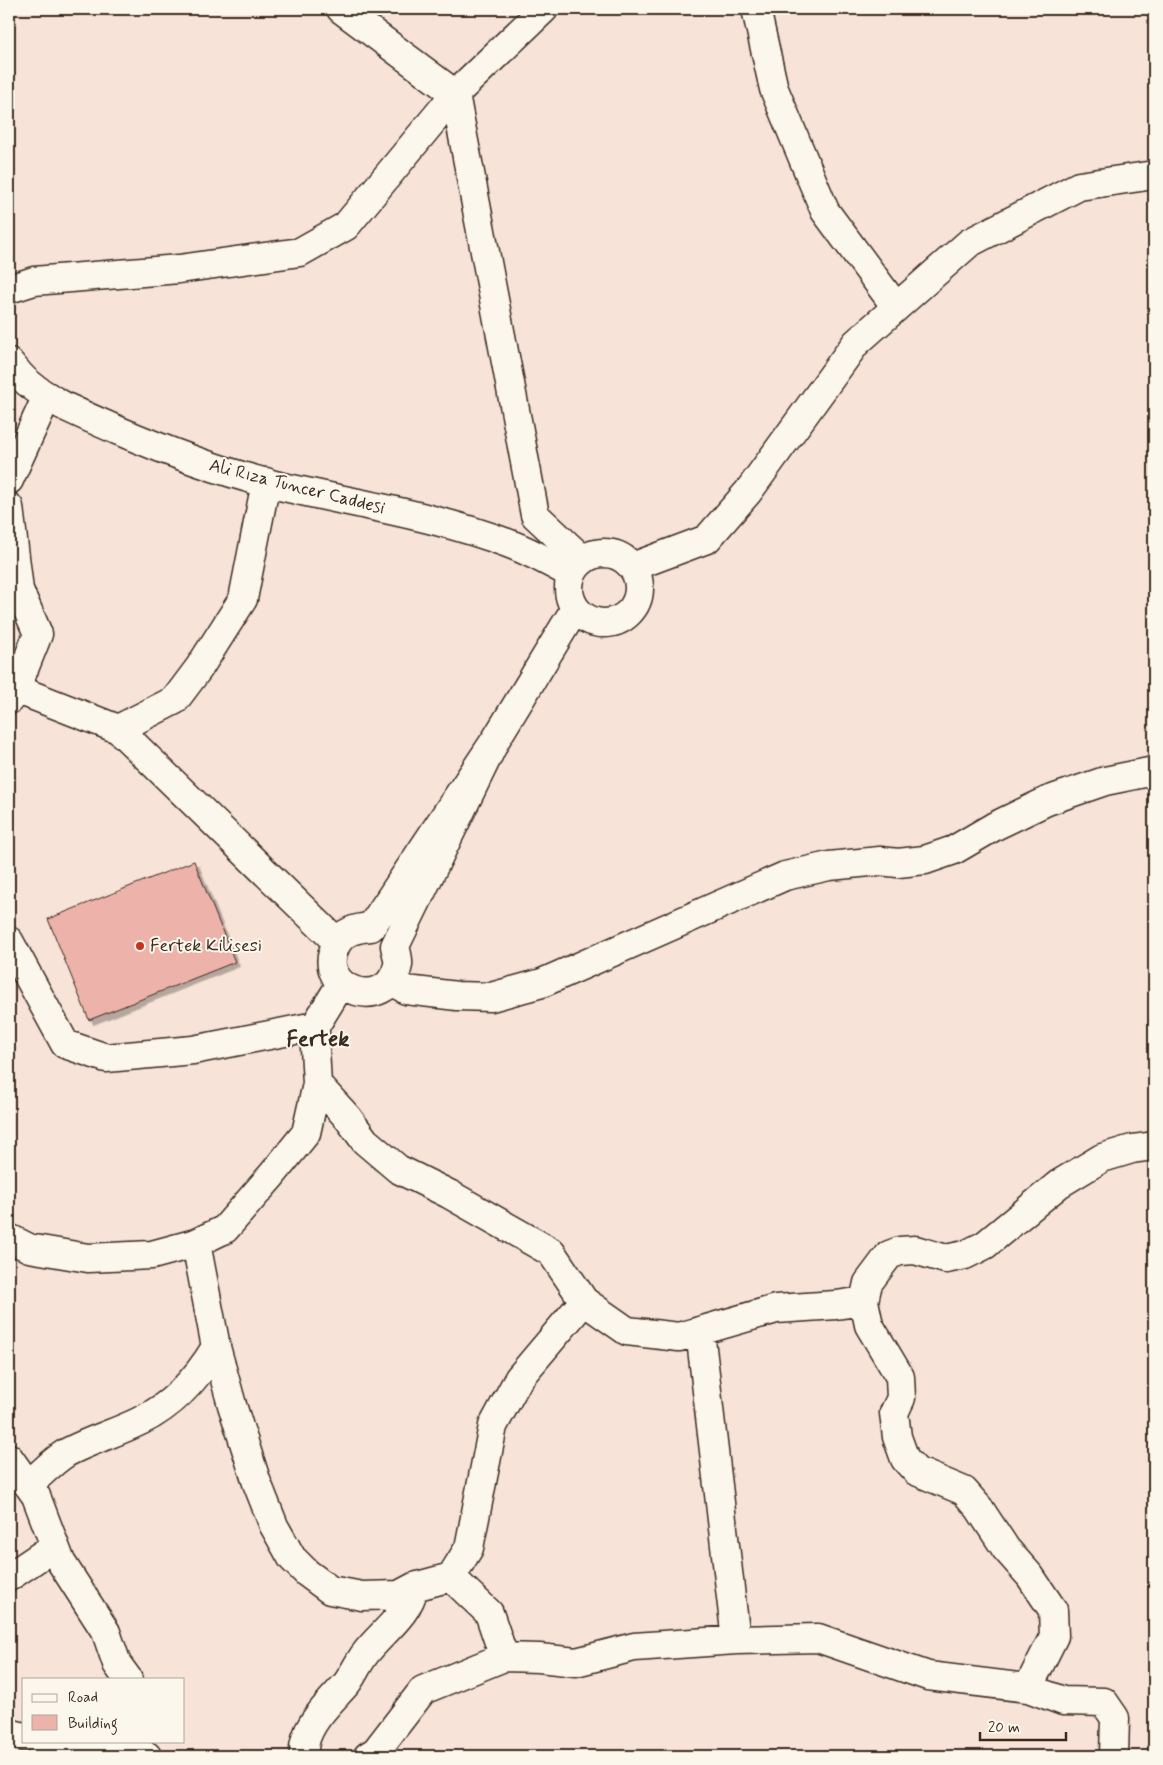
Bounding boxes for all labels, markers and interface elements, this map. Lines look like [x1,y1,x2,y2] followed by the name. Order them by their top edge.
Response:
[206,454,388,520] street label: Ali Rıza Tuncer Caddesi
[150,934,262,958] place label: Fertek Kilisesi
[134,940,146,952] marker: Fertek Kilisesi
[287,1026,349,1054] district label: Fertek
[22,1678,185,1742] legend
[68,1688,98,1708] text: Road
[980,1710,1067,1742] scale bar
[68,1714,118,1735] text: Building
[988,1718,1020,1738] text: 20 m

